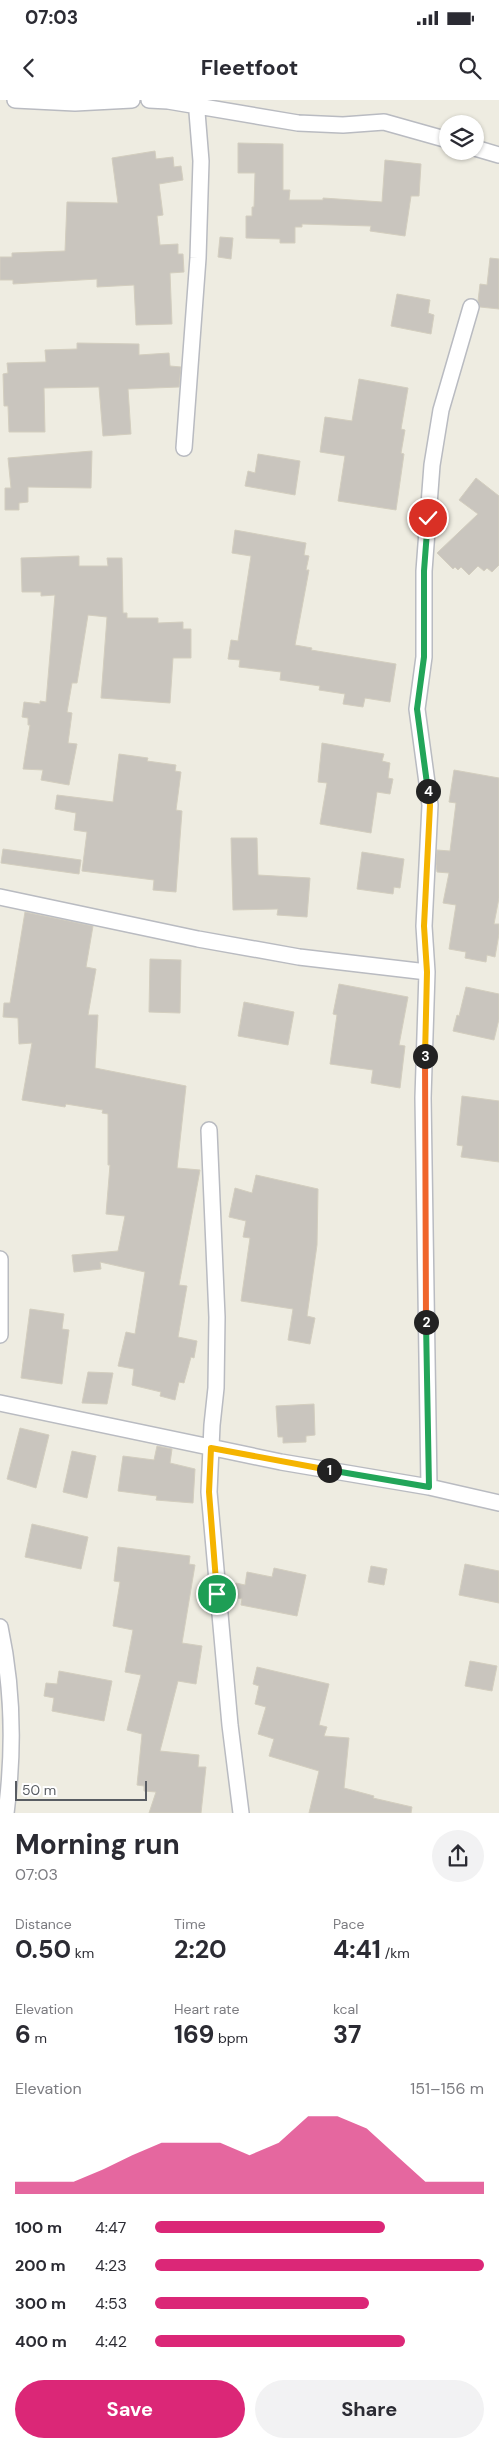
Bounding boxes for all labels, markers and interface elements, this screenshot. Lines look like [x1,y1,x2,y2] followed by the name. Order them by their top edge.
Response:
[25,5,78,30] text: 07:03
[201,53,298,82] text: Fleetfoot
[15,54,43,82] icon: back
[456,54,484,82] icon: search
[439,115,484,160] map controls
[439,115,484,160] button: layers
[407,497,449,539] pin
[414,504,442,532] icon: check
[416,778,440,804] pin: 4
[424,782,433,800] text: 4
[412,1044,438,1068] pin: 3
[421,1047,430,1065] text: 3
[414,1310,438,1334] pin: 2
[422,1313,431,1331] text: 2
[316,1458,342,1482] pin: 1
[327,1461,332,1479] text: 1
[196,1573,238,1615] pin
[203,1580,231,1608] icon: arrive
[15,1778,148,1801] scale bar
[22,1781,56,1799] text: 50 m
[15,1826,180,1863] text: Morning run
[432,1830,484,1882] button: share
[15,1864,58,1885] text: 07:03
[15,1915,72,1933] text: Distance
[174,1915,206,1933] text: Time
[333,1915,364,1933] text: Pace
[15,1933,71,1966] text: 0.50
[174,1933,227,1966] text: 2:20
[333,1933,381,1966] text: 4:41
[71,1944,94,1962] text: km
[381,1944,410,1962] text: /km
[15,2000,73,2018] text: Elevation
[174,2000,239,2018] text: Heart rate
[333,2000,358,2018] text: kcal
[15,2018,31,2051] text: 6
[174,2018,214,2051] text: 169
[333,2018,361,2051] text: 37
[31,2029,47,2047] text: m
[214,2029,248,2047] text: bpm
[15,2078,82,2099] text: Elevation
[410,2078,484,2099] text: 151–156 m
[15,2217,62,2238] text: 100 m
[95,2217,126,2238] text: 4:47
[15,2255,66,2276] text: 200 m
[95,2255,127,2276] text: 4:23
[15,2293,66,2314] text: 300 m
[95,2293,127,2314] text: 4:53
[15,2331,67,2352] text: 400 m
[95,2331,127,2352] text: 4:42
[15,2380,245,2438] button: Save
[255,2380,484,2438] button: Share

